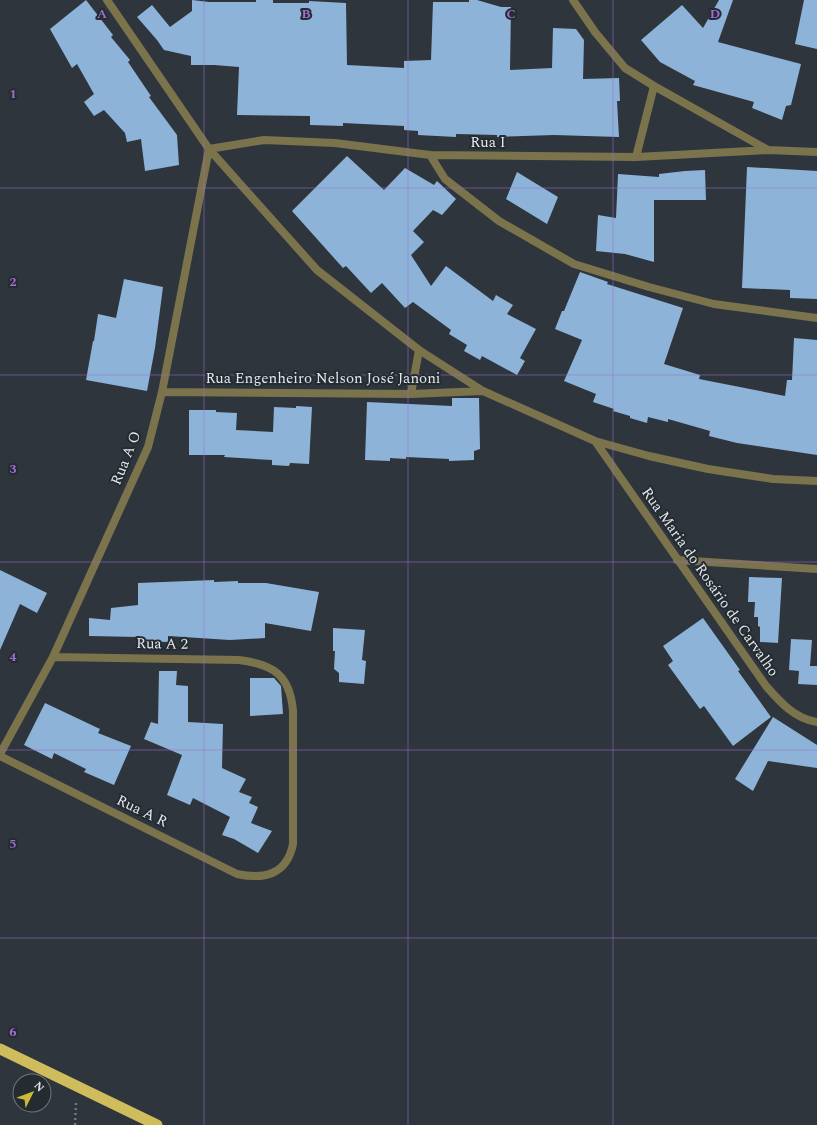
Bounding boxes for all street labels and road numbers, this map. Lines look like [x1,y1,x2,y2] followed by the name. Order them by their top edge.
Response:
[470,131,506,154] street label: Rua I
[205,367,441,390] street label: Rua Engenheiro Nelson José Janoni
[105,427,147,489] street label: Rua A O
[636,483,784,681] street label: Rua Maria do Rosário de Carvalho
[136,632,188,656] street label: Rua A 2
[113,789,172,833] street label: Rua A R

